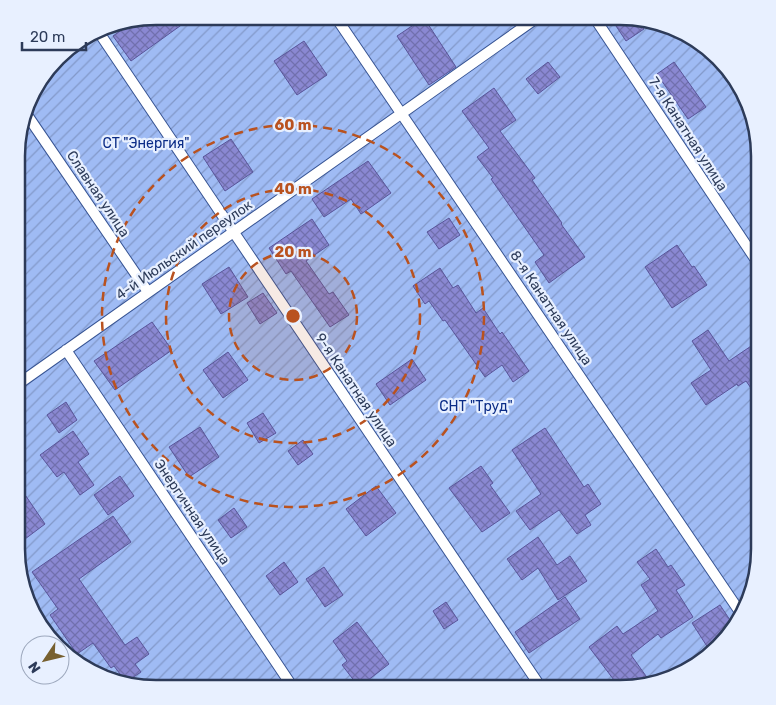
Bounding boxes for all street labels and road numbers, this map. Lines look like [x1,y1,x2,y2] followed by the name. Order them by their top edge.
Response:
[645,74,731,194] street label: 7-я Канатная улица
[63,148,133,240] street label: Славная улица
[113,196,256,304] street label: 4-й Июльский переулок
[506,248,596,368] street label: 8-я Канатная улица
[312,330,400,450] street label: 9-я Канатная улица
[150,456,234,568] street label: Энергичная улица

